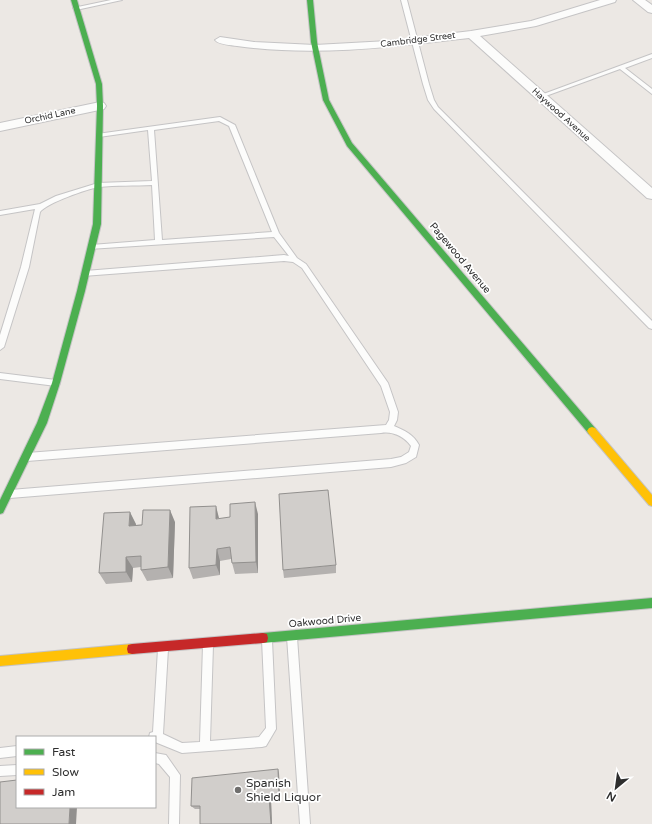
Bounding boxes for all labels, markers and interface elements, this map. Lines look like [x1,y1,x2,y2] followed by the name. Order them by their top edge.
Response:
[380,30,457,50] street label: Cambridge Street
[530,86,592,144] street label: Haywood Avenue
[23,105,77,127] street label: Orchid Lane
[427,220,493,296] street label: Pagewood Avenue
[288,612,362,630] street label: Oakwood Drive
[16,736,156,808] legend
[52,745,76,759] text: Fast
[52,765,79,779] text: Slow
[596,768,636,808] north arrow
[246,776,321,804] place label: Spanish Shield Liquor
[52,785,75,799] text: Jam
[233,785,243,795] marker: Spanish Shield Liquor
[604,788,618,804] text: N

